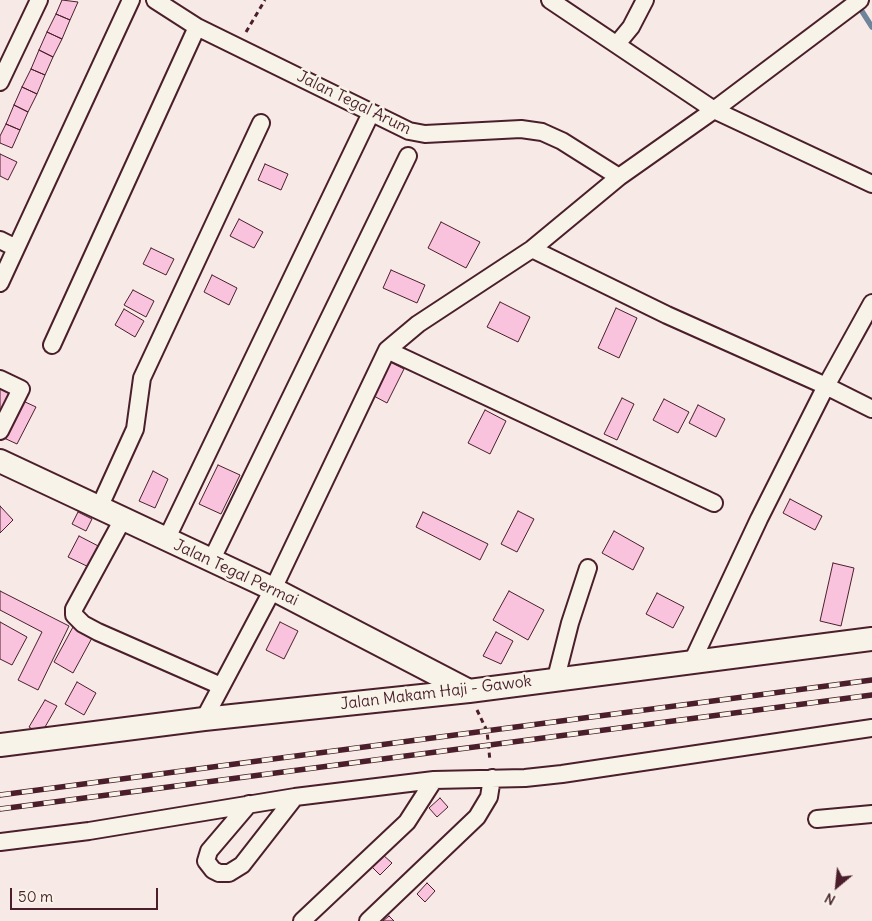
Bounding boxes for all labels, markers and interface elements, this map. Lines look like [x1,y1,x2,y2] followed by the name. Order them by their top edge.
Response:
[294,67,414,139] street label: Jalan Tegal Arum
[171,536,301,610] street label: Jalan Tegal Permai
[339,672,533,714] street label: Jalan Makam Haji - Gawok
[812,861,862,911] north arrow
[12,878,160,910] scale bar
[18,887,53,906] text: 50 m
[821,889,838,909] text: N

